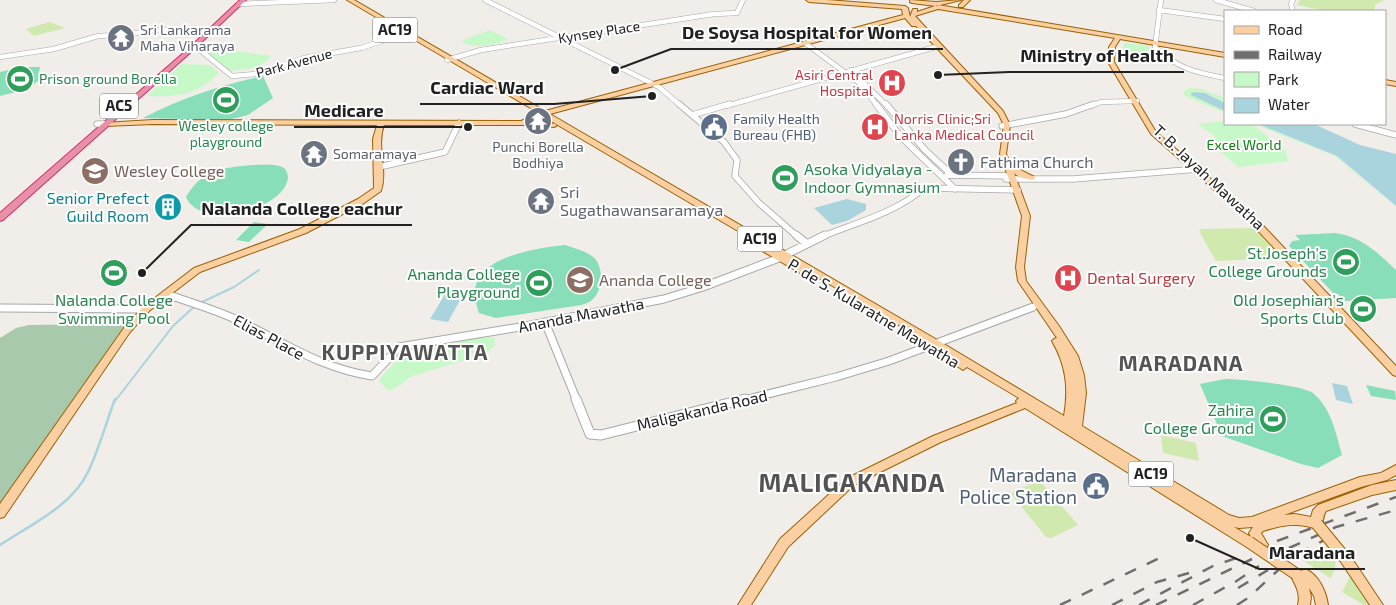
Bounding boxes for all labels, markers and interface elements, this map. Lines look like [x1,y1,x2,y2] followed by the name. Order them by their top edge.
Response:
[1224,10,1386,125] legend
[671,16,943,49] callout: De Soysa Hospital for Women
[557,17,641,46] street label: Kynsey Place
[372,18,418,42] road number: AC19
[1268,20,1303,38] text: Road
[140,21,235,54] place label: Sri Lankarama Maha Viharaya
[682,21,932,43] text: De Soysa Hospital for Women
[106,23,136,53] temple icon: Sri Lankarama Maha Viharaya
[1009,39,1184,72] callout: Ministry of Health
[254,44,334,81] street label: Park Avenue
[1020,44,1174,66] text: Ministry of Health
[1268,45,1322,63] text: Railway
[5,64,35,94] sports icon: Prison ground Borella
[795,66,874,99] place label: Asiri Central Hospital
[877,68,907,98] hospital icon: Asiri Central Hospital
[39,70,177,87] place label: Prison ground Borella
[1268,70,1299,88] text: Park
[420,71,554,104] callout: Cardiac Ward
[430,76,544,98] text: Cardiac Ward
[211,85,241,115] sports icon: Wesley college playground
[100,94,138,118] road number: AC5
[294,94,394,127] callout: Medicare
[1268,95,1310,113] text: Water
[304,99,384,121] text: Medicare
[523,106,553,136] temple icon: Punchi Borella Bodhiya
[733,110,820,143] place label: Family Health Bureau (FHB)
[894,110,1035,143] place label: Norris Clinic;Sri Lanka Medical Council
[699,112,729,142] public building icon: Family Health Bureau (FHB)
[860,112,890,142] hospital icon: Norris Clinic;Sri Lanka Medical Council
[178,117,274,150] place label: Wesley college playground
[1150,120,1269,233] street label: T. B. Jayah Mawatha
[1207,136,1281,153] park label: Excel World
[492,138,584,171] place label: Punchi Borella Bodhiya
[299,139,329,169] temple icon: Somaramaya
[333,145,417,162] place label: Somaramaya
[946,147,976,177] church icon: Fathima Church
[980,152,1094,171] place label: Fathima Church
[80,156,110,186] school or university icon: Wesley College
[804,159,940,196] place label: Asoka Vidyalaya - Indoor Gymnasium
[114,161,224,180] place label: Wesley College
[770,163,800,193] sports icon: Asoka Vidyalaya - Indoor Gymnasium
[560,182,723,219] place label: Sri Sugathawansaramaya
[526,186,556,216] temple icon: Sri Sugathawansaramaya
[47,188,149,225] place label: Senior Prefect Guild Room
[153,192,183,222] building icon: Senior Prefect Guild Room
[191,192,412,225] callout: Nalanda College eachur
[201,197,403,219] text: Nalanda College eachur
[738,226,782,252] road number: AC19
[1209,243,1327,280] place label: St.Joseph's College Grounds
[1331,247,1361,277] sports icon: St.Joseph's College Grounds
[785,254,963,371] street label: P. de S. Kularatne Mawatha
[99,258,129,288] sports icon: Nalanda College Swimming Pool
[1053,263,1083,293] hospital icon: Dental Surgery
[407,264,520,301] place label: Ananda College Playground
[565,265,595,295] school or university icon: Ananda College
[524,268,554,298] sports icon: Ananda College Playground
[1087,268,1196,287] place label: Dental Surgery
[599,270,712,289] place label: Ananda College
[55,290,173,327] place label: Nalanda College Swimming Pool
[1233,290,1344,327] place label: Old Josephian's Sports Club
[516,293,645,336] street label: Ananda Mawatha
[1348,294,1378,324] sports icon: Old Josephian's Sports Club
[231,310,308,363] street label: Elias Place
[322,339,488,364] district label: KUPPIYAWATTA
[1118,350,1244,375] district label: MARADANA
[635,385,769,434] street label: Maligakanda Road
[1144,400,1254,437] place label: Zahira College Ground
[1258,404,1288,434] sports icon: Zahira College Ground
[1128,462,1174,486] road number: AC19
[959,463,1077,508] place label: Maradana Police Station
[759,467,945,497] district label: MALIGAKANDA
[1081,471,1111,501] public building icon: Maradana Police Station
[1259,536,1365,569] callout: Maradana
[1269,541,1355,563] text: Maradana

